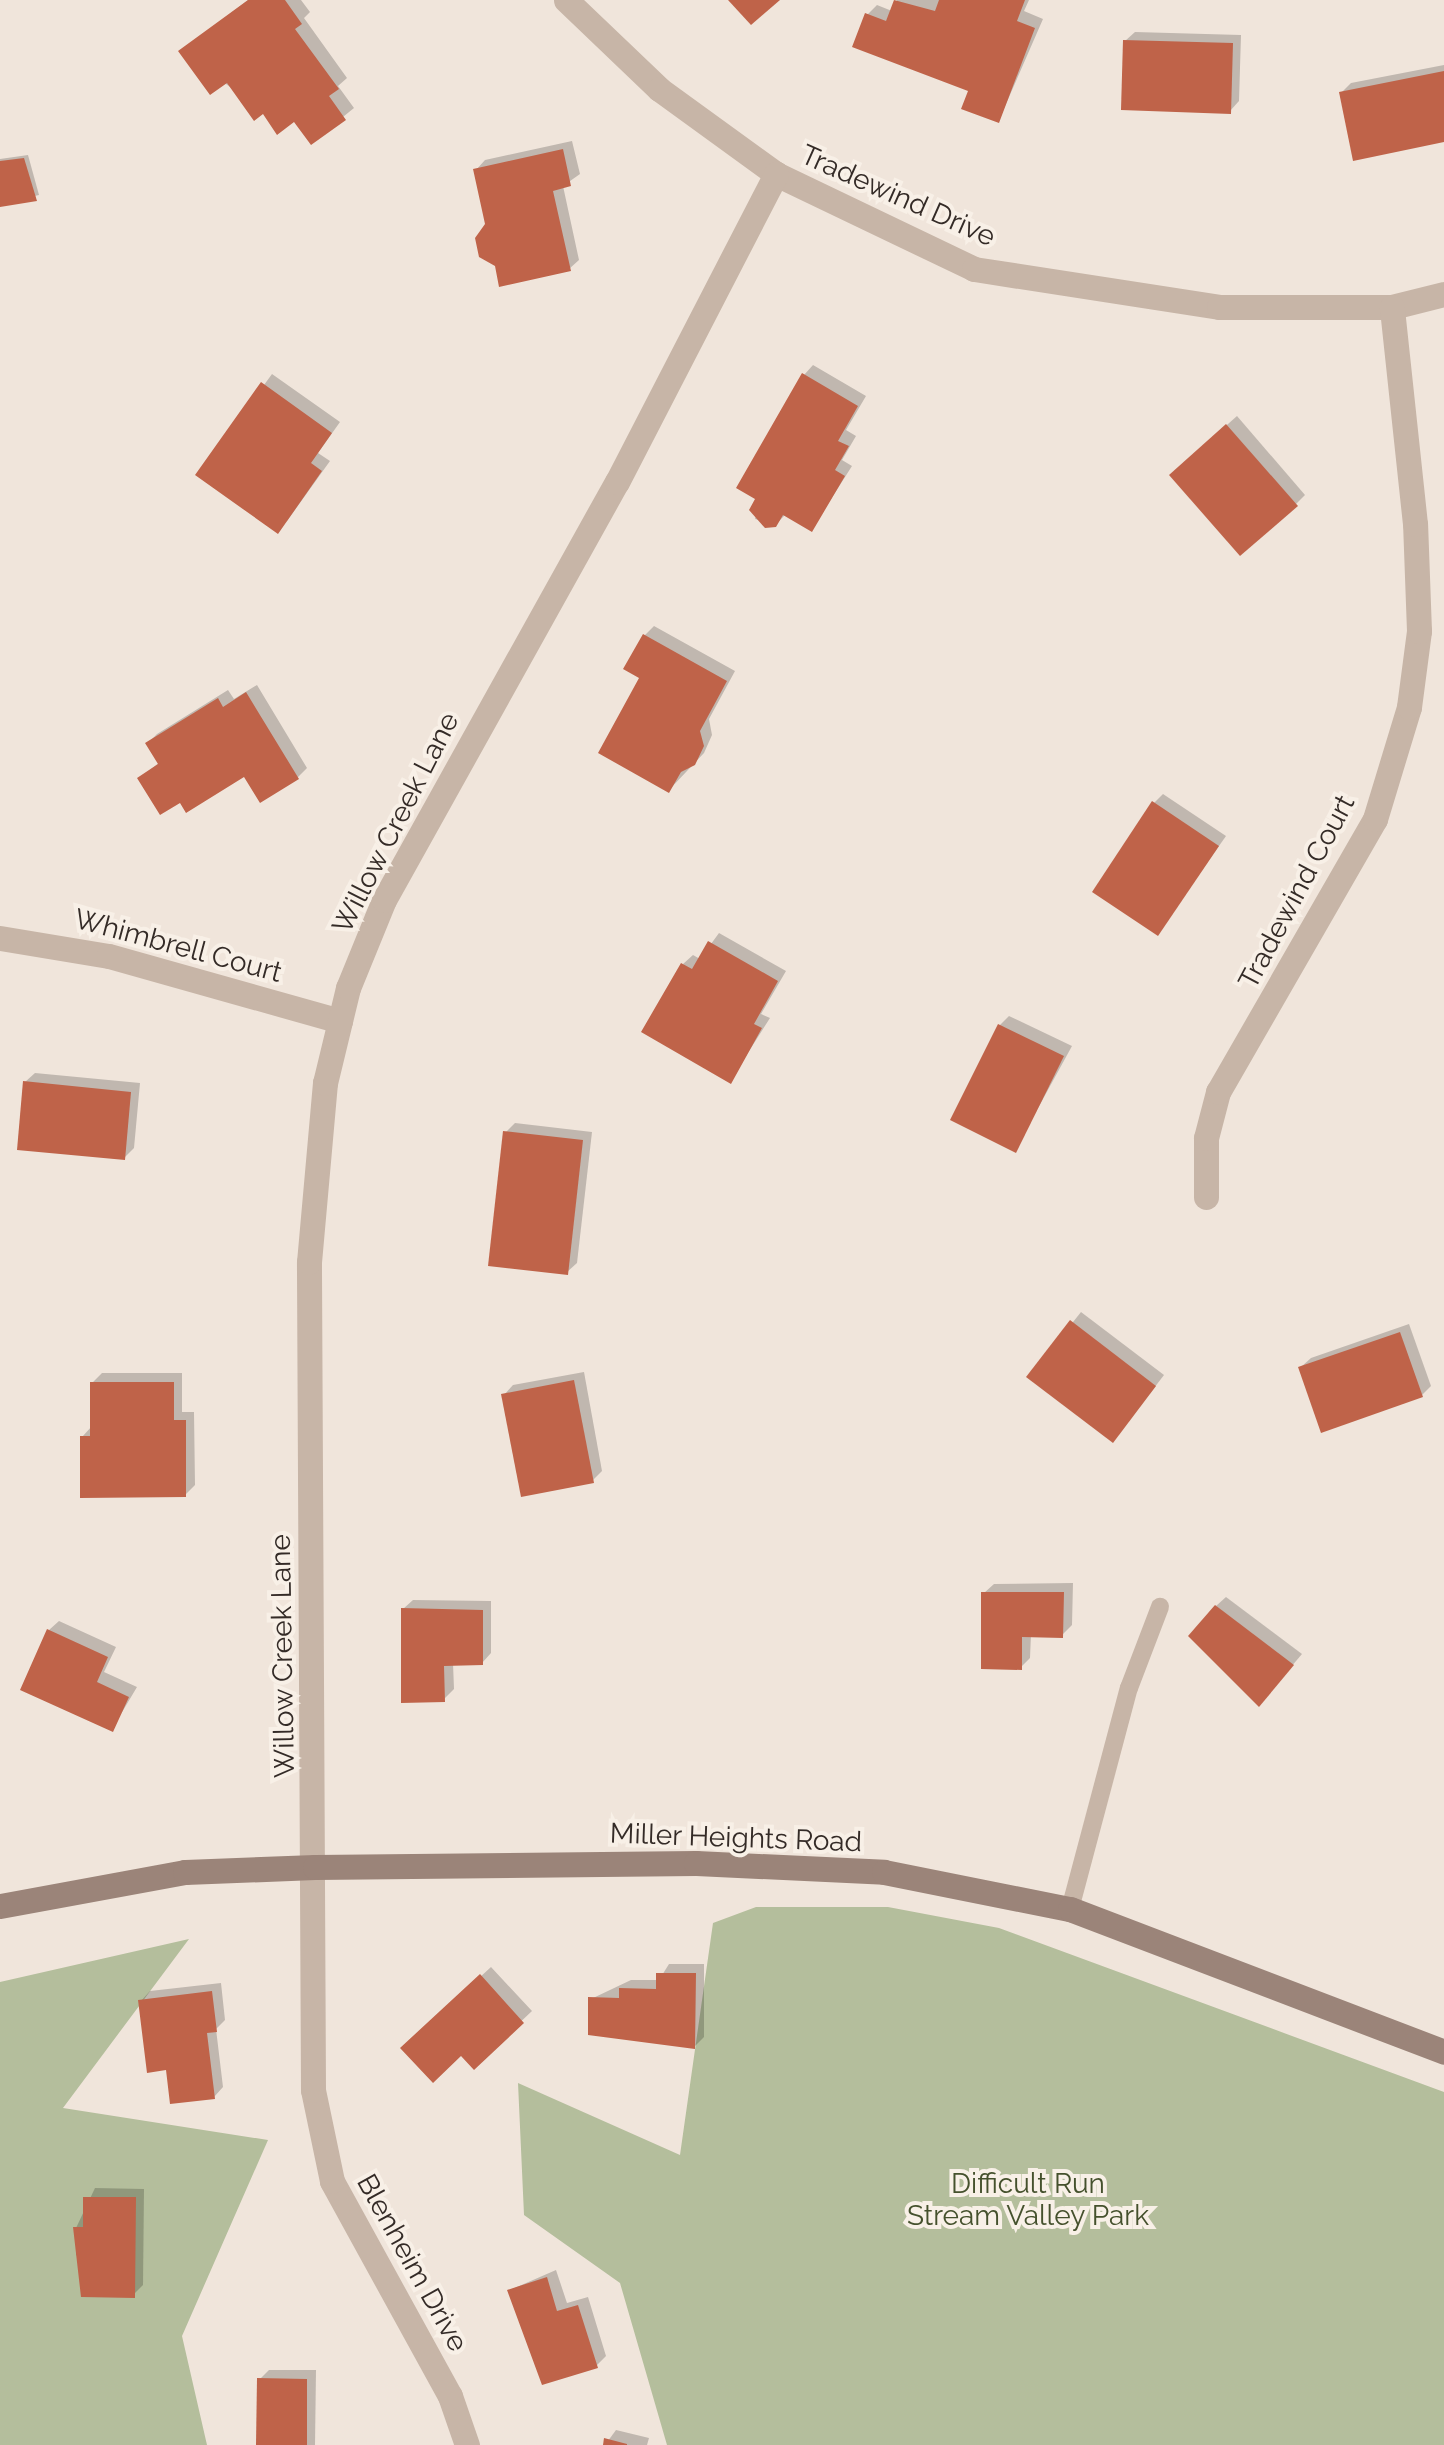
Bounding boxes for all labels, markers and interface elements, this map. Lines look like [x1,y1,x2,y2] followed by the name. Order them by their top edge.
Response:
[795,138,1001,254] street label: Tradewind Drive
[326,706,466,940] street label: Willow Creek Lane
[1232,789,1362,995] street label: Tradewind Court
[70,902,286,990] street label: Whimbrell Court
[264,1533,302,1779] street label: Willow Creek Lane
[609,1817,863,1859] street label: Miller Heights Road
[906,2167,1150,2233] park label: Difficult Run Stream Valley Park
[349,2168,475,2358] street label: Blenheim Drive

